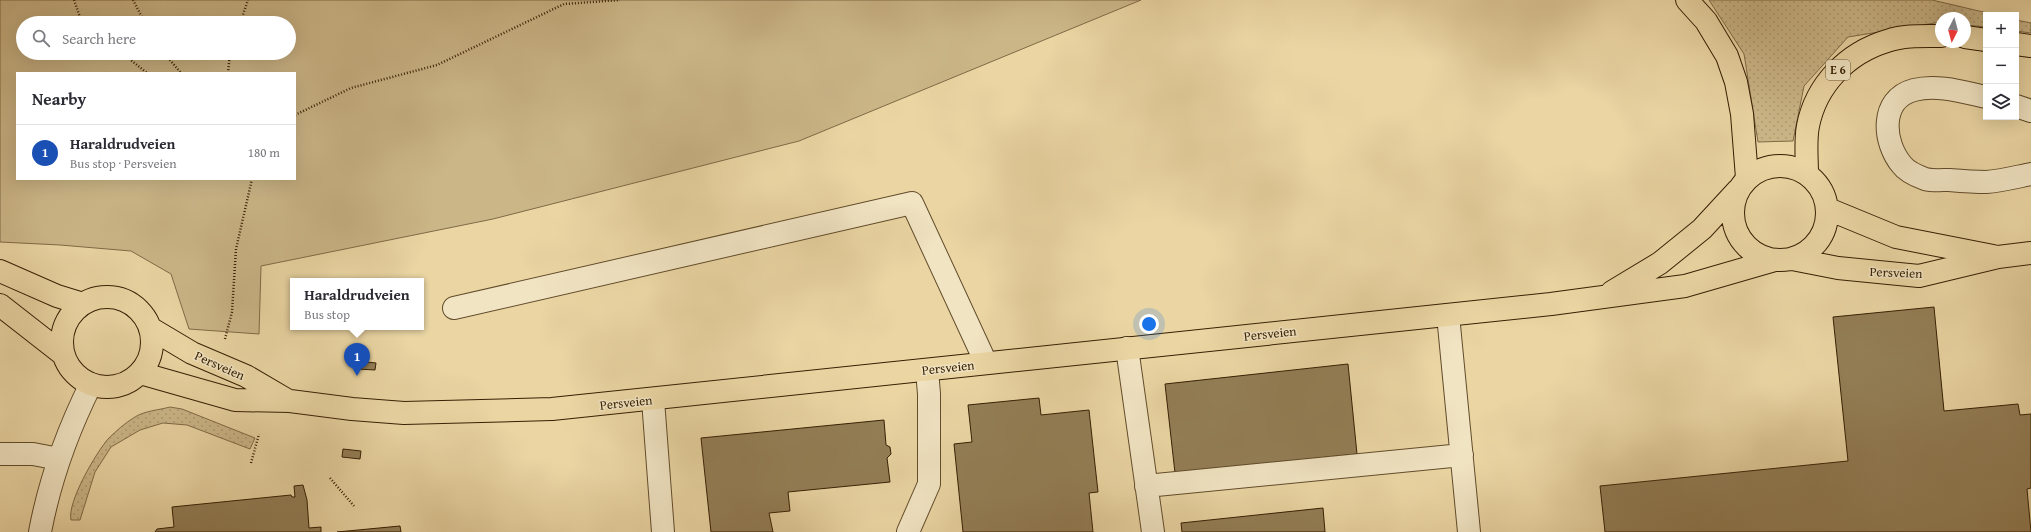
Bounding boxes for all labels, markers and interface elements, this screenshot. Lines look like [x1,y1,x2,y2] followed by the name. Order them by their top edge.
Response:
[1935,12,1971,48] north arrow
[1983,12,2019,120] map controls
[1983,12,2019,48] button: +
[16,16,296,60] search box
[30,27,52,49] icon: search
[62,28,136,49] text: Search here
[1983,48,2019,84] button: −
[1826,60,1850,80] road number: E 6
[1983,84,2019,120] button: layers
[32,86,86,111] text: Nearby
[70,133,175,154] text: Haraldrudveien
[42,143,48,162] text: 1
[248,143,280,162] text: 180 m
[70,154,177,173] text: Bus stop · Persveien
[1869,262,1923,283] street label: Persveien
[290,278,424,330] popup
[304,284,410,305] text: Haraldrudveien
[304,305,350,324] text: Bus stop
[1139,314,1159,334] your location
[1243,321,1298,346] street label: Persveien
[344,343,370,376] pin: 1
[192,346,248,385] street label: Persveien
[921,355,976,380] street label: Persveien
[599,390,654,415] street label: Persveien

